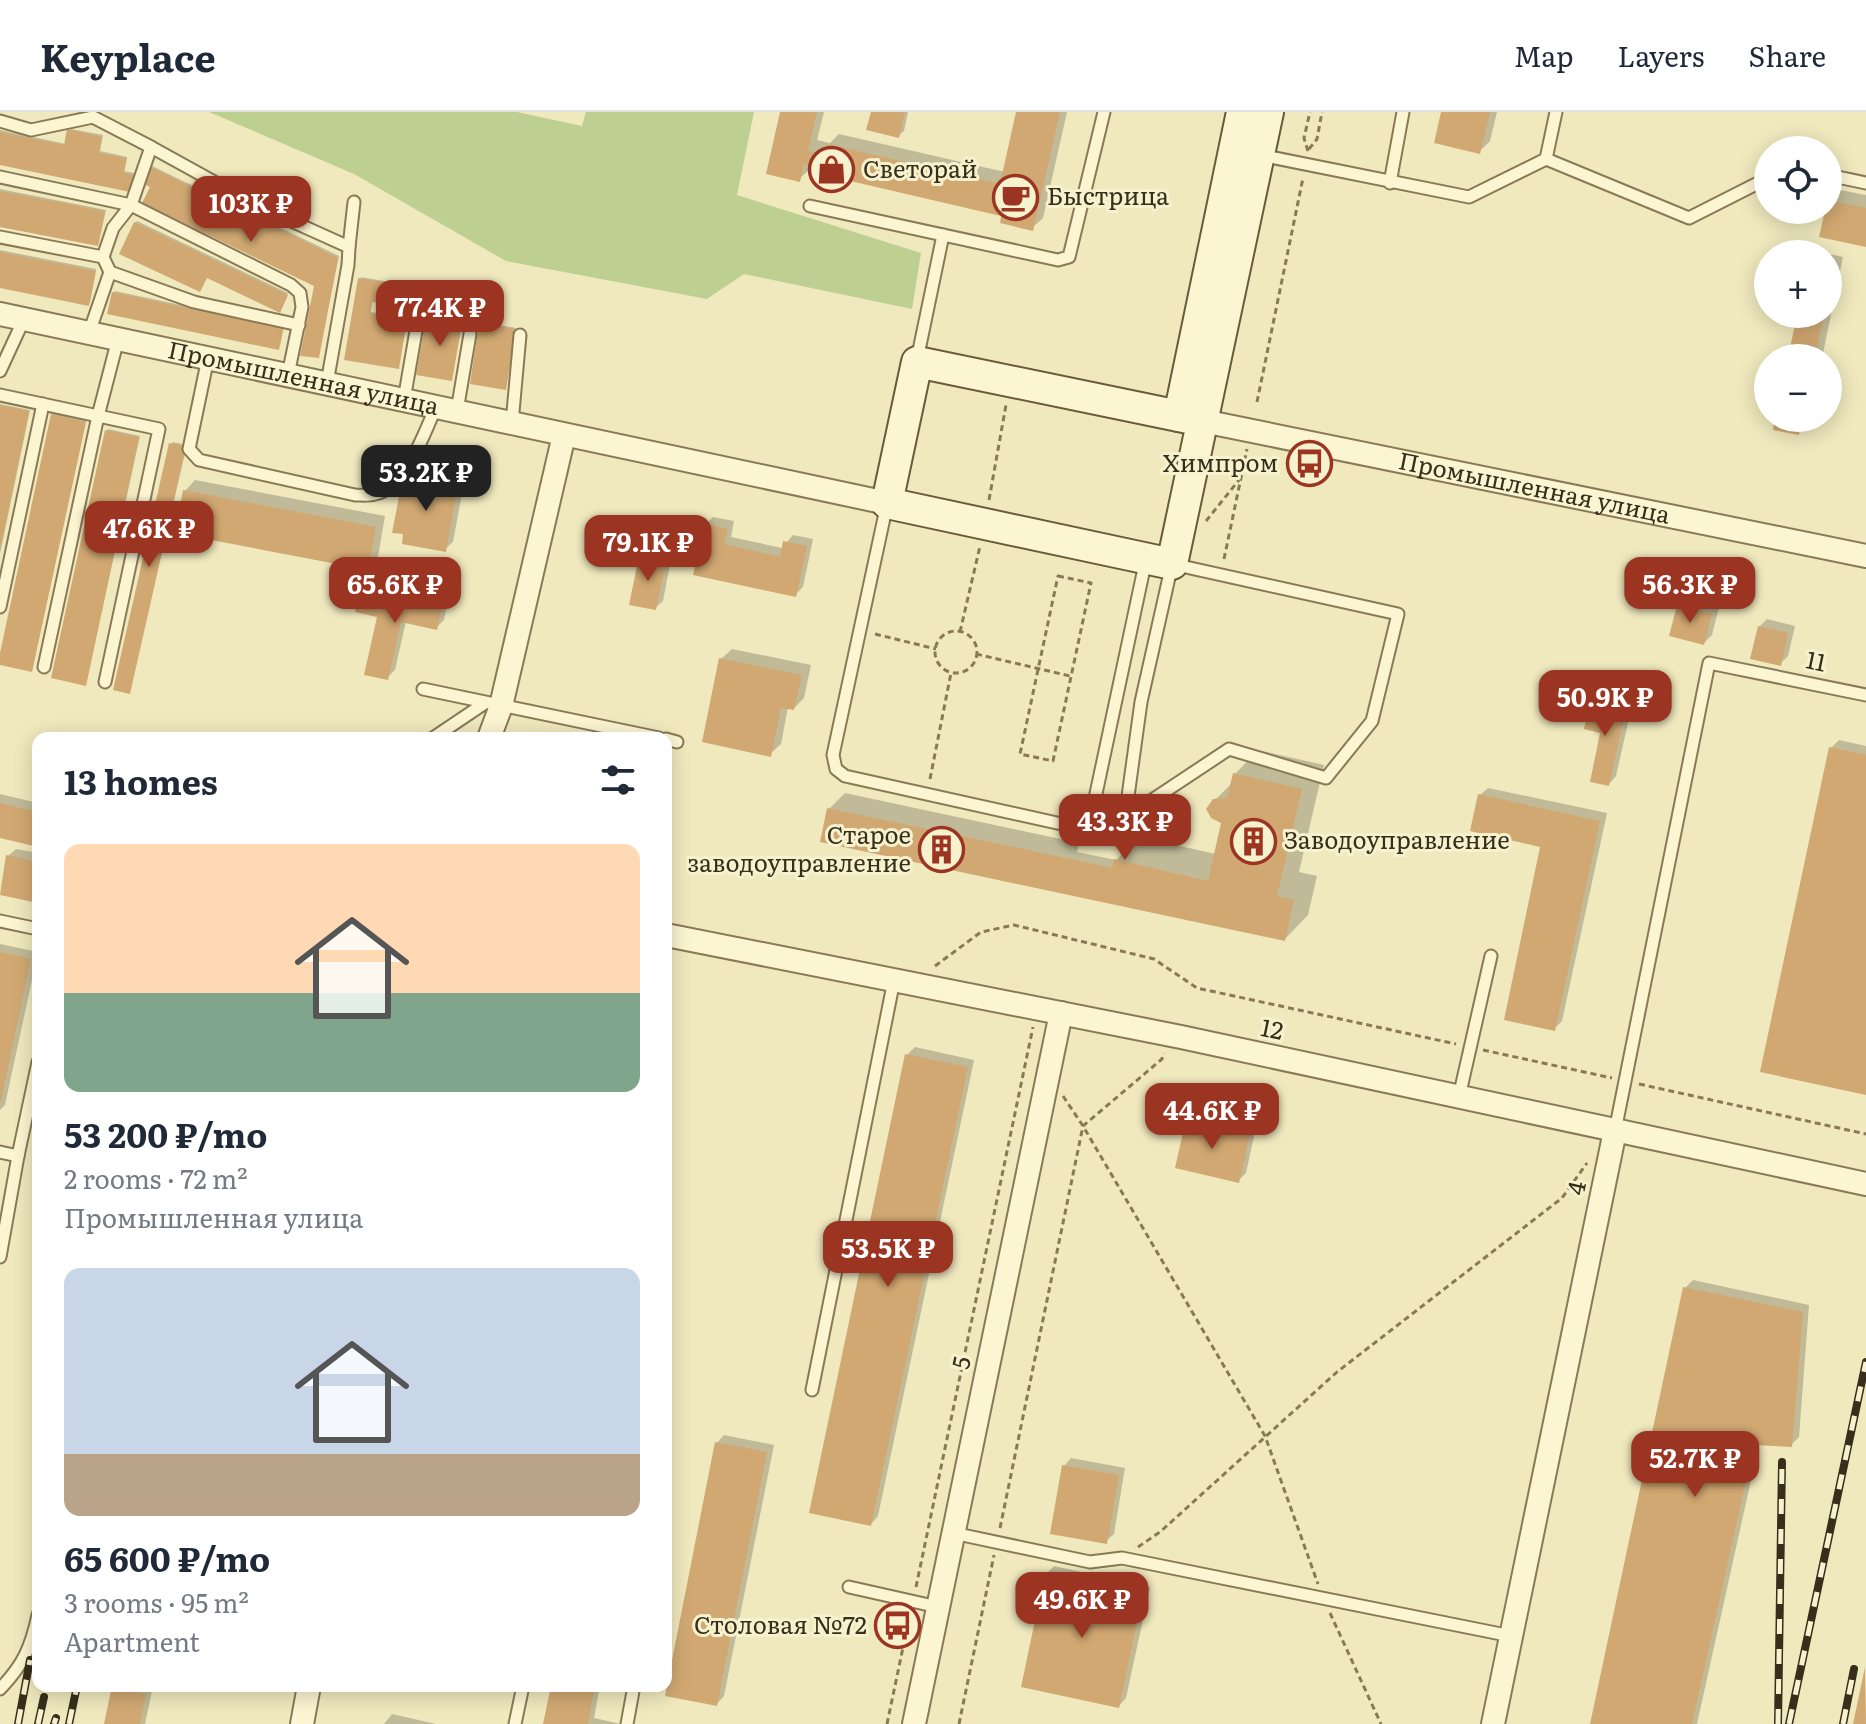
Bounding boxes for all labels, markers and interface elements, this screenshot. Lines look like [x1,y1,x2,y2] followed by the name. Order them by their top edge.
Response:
[40,27,216,84] text: Keyplace
[1514,34,1573,76] text: Map
[1617,34,1704,76] text: Layers
[1748,34,1826,76] text: Share
[1754,136,1842,432] map controls
[1754,136,1842,224] button: locate
[808,146,856,194] shop icon: Светорай
[863,150,977,185] place label: Светорай
[992,173,1040,221] cafe icon: Быстрица
[186,176,316,244] pin: 103K ₽
[1047,177,1169,212] place label: Быстрица
[209,182,293,221] text: 103K ₽
[1754,240,1842,328] button: +
[366,280,514,348] pin: 77.4K ₽
[394,286,486,325] text: 77.4K ₽
[165,330,443,422] street label: Промышленная улица
[1754,344,1842,432] button: −
[1285,440,1333,488] bus stop icon: Химпром
[1396,441,1674,531] street label: Промышленная улица
[1163,444,1278,479] place label: Химпром
[352,445,500,513] pin: 53.2K ₽
[379,451,473,490] text: 53.2K ₽
[75,501,223,569] pin: 47.6K ₽
[103,507,195,546] text: 47.6K ₽
[574,515,722,583] pin: 79.1K ₽
[602,521,694,560] text: 79.1K ₽
[321,557,469,625] pin: 65.6K ₽
[1616,557,1764,625] pin: 56.3K ₽
[347,563,443,602] text: 65.6K ₽
[1642,563,1738,602] text: 56.3K ₽
[1803,640,1830,679] street label: 11
[1531,670,1679,738] pin: 50.9K ₽
[1557,676,1653,715] text: 50.9K ₽
[64,755,218,805] text: 13 homes
[596,758,640,802] icon: filters
[1051,794,1199,862] pin: 43.3K ₽
[1077,800,1173,839] text: 43.3K ₽
[687,816,911,879] place label: Старое заводоуправление
[1229,817,1277,865] building icon: Заводоуправление
[1284,821,1510,856] place label: Заводоуправление
[918,826,966,874] building icon: Старое заводоуправление
[280,896,424,1040] icon: home
[1258,1008,1287,1047] street label: 12
[1138,1083,1286,1151] pin: 44.6K ₽
[1163,1089,1261,1128] text: 44.6K ₽
[64,1108,267,1158] text: 53 200 ₽/mo
[64,1158,248,1197] text: 2 rooms · 72 m²
[1556,1177,1593,1198] street label: 4
[64,1197,363,1236] text: Промышленная улица
[814,1221,962,1289] pin: 53.5K ₽
[841,1227,935,1266] text: 53.5K ₽
[280,1320,424,1464] icon: home
[941,1353,978,1372] street label: 5
[1621,1431,1769,1499] pin: 52.7K ₽
[1649,1437,1741,1476] text: 52.7K ₽
[64,1532,270,1582] text: 65 600 ₽/mo
[1008,1572,1156,1640] pin: 49.6K ₽
[1033,1578,1131,1617] text: 49.6K ₽
[64,1582,249,1621] text: 3 rooms · 95 m²
[874,1602,922,1650] bus stop icon: Столовая №72
[694,1606,867,1641] place label: Столовая №72
[64,1621,200,1660] text: Apartment

